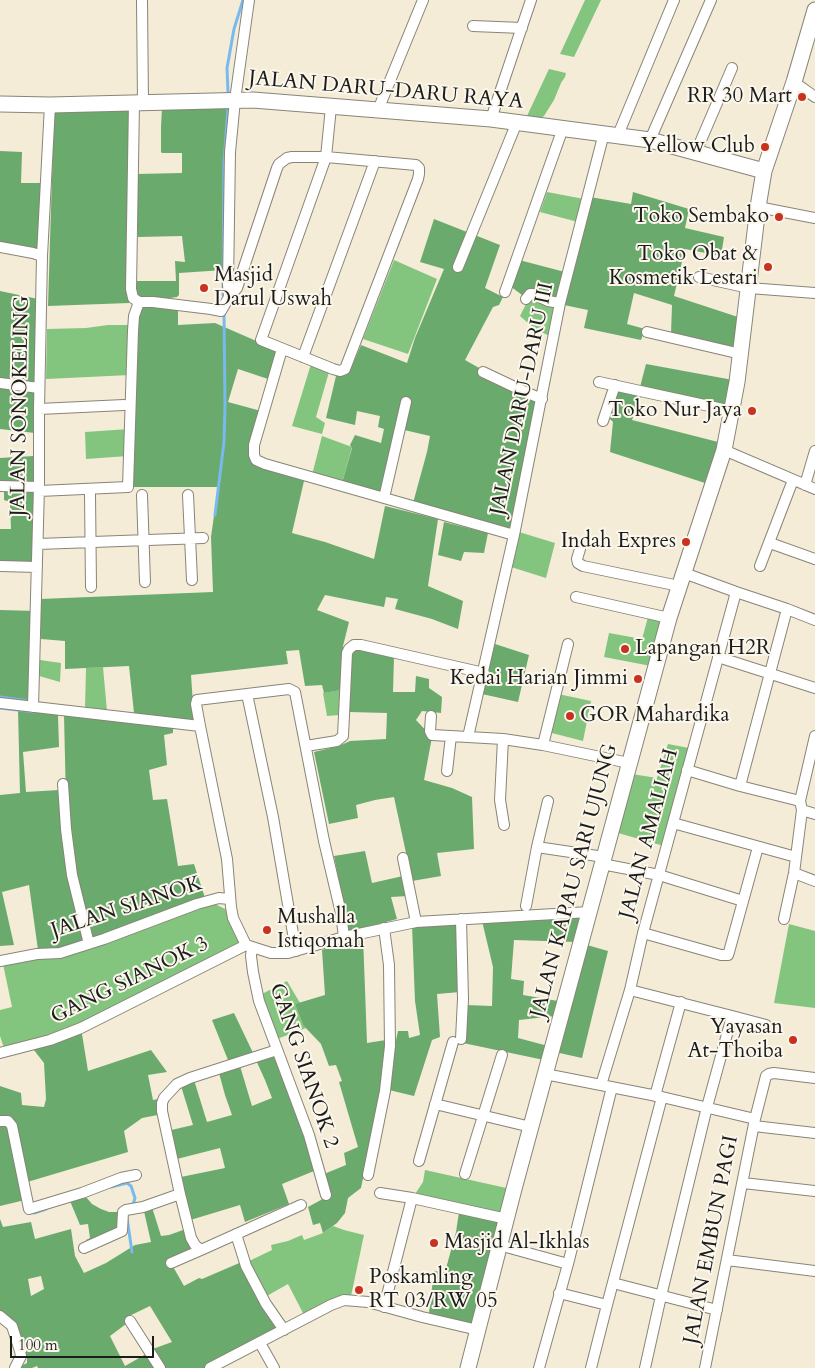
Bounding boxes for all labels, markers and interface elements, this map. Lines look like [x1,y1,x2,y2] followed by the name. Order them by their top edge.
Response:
[248,66,524,116] street label: JALAN DARU-DARU RAYA
[687,84,792,110] place label: RR 30 Mart
[796,91,808,103] marker: RR 30 Mart
[641,134,755,160] place label: Yellow Club
[759,141,771,153] marker: Yellow Club
[633,204,769,230] place label: Toko Sembako
[773,211,785,223] marker: Toko Sembako
[609,242,758,292] place label: Toko Obat & Kosmetik Lestari
[762,261,774,273] marker: Toko Obat & Kosmetik Lestari
[214,263,332,313] place label: Masjid Darul Uswah
[486,280,560,518] street label: JALAN DARU-DARU III
[198,282,210,294] marker: Masjid Darul Uswah
[6,295,36,517] street label: JALAN SONOKELING
[608,398,742,424] place label: Toko Nur Jaya
[746,405,758,417] marker: Toko Nur Jaya
[561,529,676,555] place label: Indah Expres
[680,536,692,548] marker: Indah Expres
[635,636,770,662] place label: Lapangan H2R
[619,643,631,655] marker: Lapangan H2R
[450,666,628,692] place label: Kedai Harian Jimmi
[632,673,644,685] marker: Kedai Harian Jimmi
[580,703,729,729] place label: GOR Mahardika
[564,710,576,722] marker: GOR Mahardika
[526,741,624,1021] street label: JALAN KAPAU SARI UJUNG
[615,746,685,922] street label: JALAN AMALIAH
[48,872,206,944] street label: JALAN SIANOK
[277,905,365,955] place label: Mushalla Istiqomah
[261,924,273,936] marker: Mushalla Istiqomah
[47,932,213,1030] street label: GANG SIANOK 3
[263,980,343,1152] street label: GANG SIANOK 2
[688,1015,783,1065] place label: Yayasan At-Thoiba
[787,1034,799,1046] marker: Yayasan At-Thoiba
[679,1133,745,1347] street label: JALAN EMBUN PAGI
[444,1230,590,1256] place label: Masjid Al-Ikhlas
[428,1237,440,1249] marker: Masjid Al-Ikhlas
[369,1265,498,1315] place label: Poskamling RT 03/RW 05
[353,1284,365,1296] marker: Poskamling RT 03/RW 05
[12,1326,156,1358] scale bar
[18,1335,58,1355] text: 100 m

